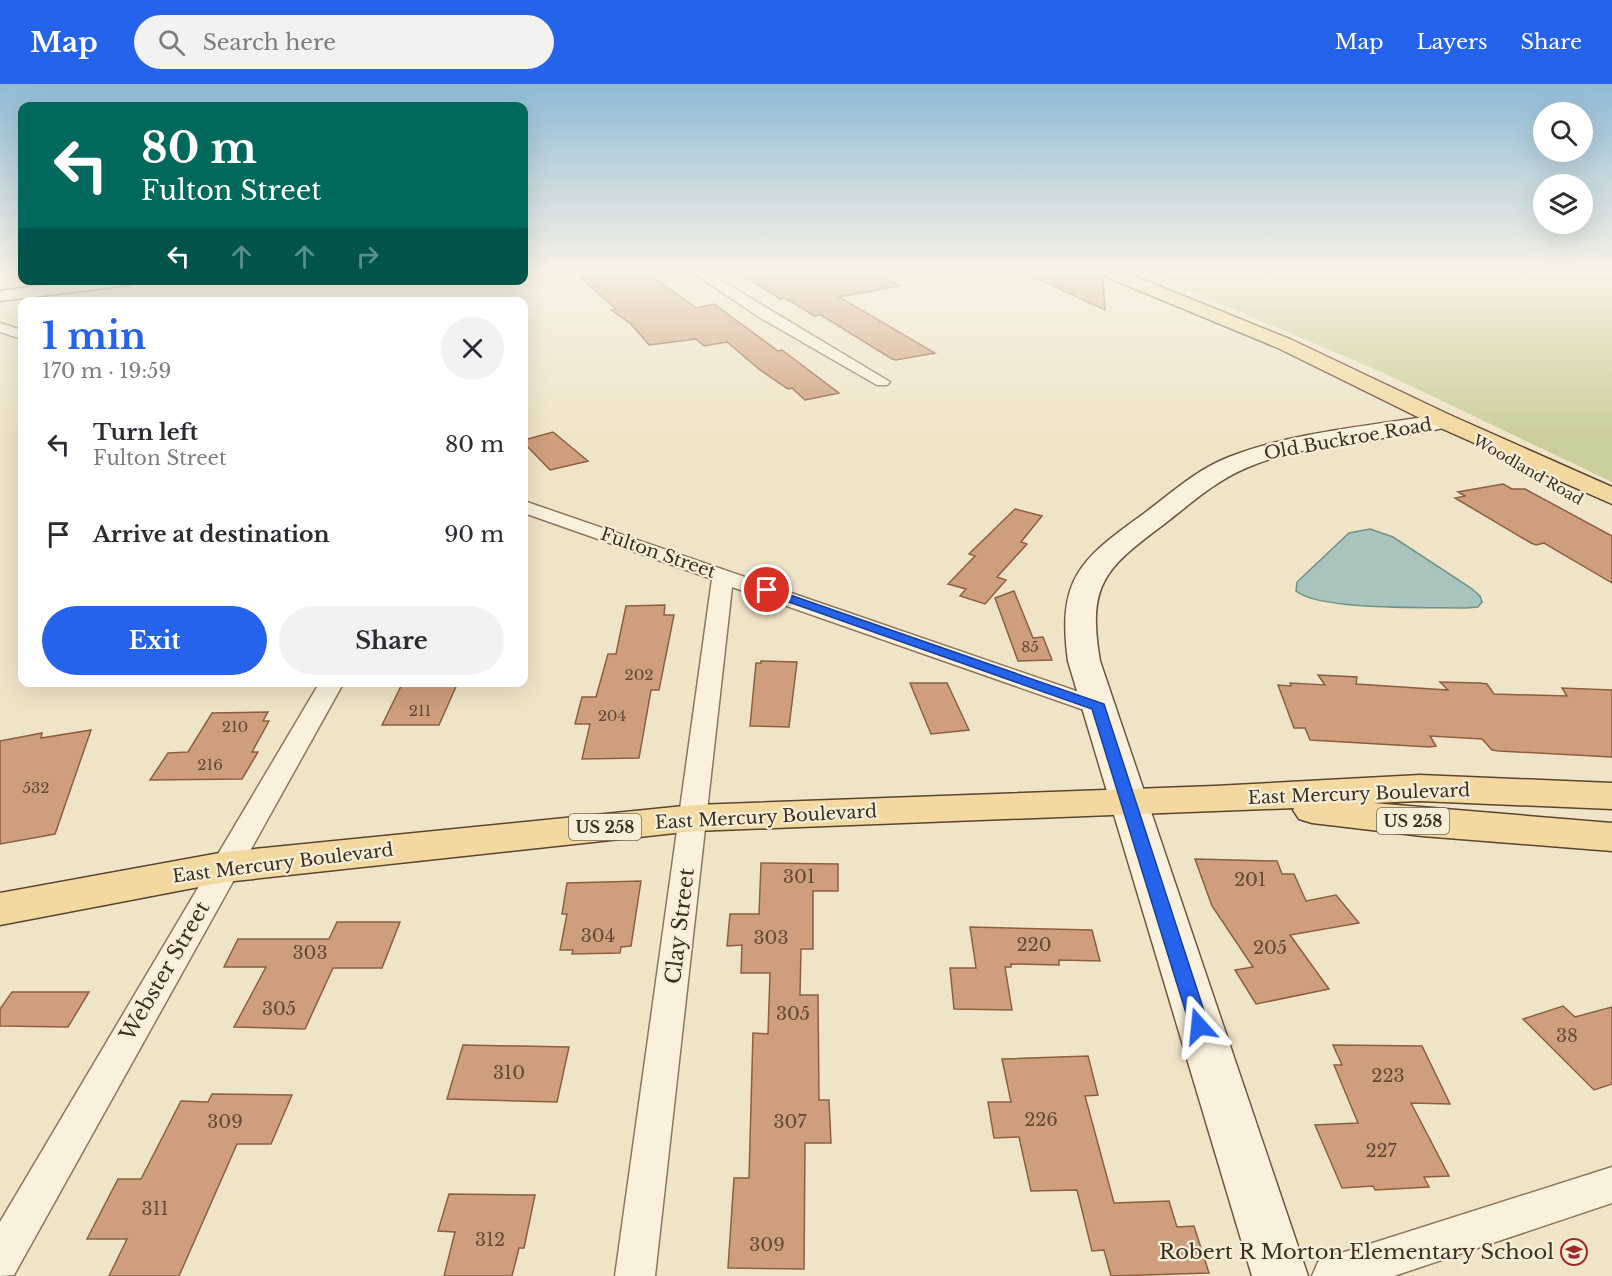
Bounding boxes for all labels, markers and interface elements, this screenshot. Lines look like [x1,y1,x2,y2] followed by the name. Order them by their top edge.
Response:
[134,15,554,69] search box
[30,25,98,60] text: Map
[155,26,188,59] icon: search
[203,29,336,56] text: Search here
[1335,29,1384,55] text: Map
[1417,29,1488,55] text: Layers
[1521,29,1582,55] text: Share
[1533,102,1593,234] map controls
[1533,102,1593,162] button: search
[141,122,257,174] text: 80 m
[42,126,120,204] icon: left
[141,174,321,207] text: Fulton Street
[1533,174,1593,234] button: layers
[162,240,195,273] icon: left
[225,240,258,273] icon: ahead
[288,240,321,273] icon: ahead
[351,240,384,273] icon: right
[42,314,146,359] text: 1 min
[441,317,504,380] button: close
[42,359,171,383] text: 170 m · 19:59
[1262,413,1434,465] street label: Old Buckroe Road
[93,419,198,446] text: Turn left
[42,428,75,461] icon: left
[1469,430,1587,509] street label: Woodland Road
[445,431,504,458] text: 80 m
[93,446,227,470] text: Fulton Street
[42,518,75,551] icon: arrive
[93,521,330,548] text: Arrive at destination
[444,521,504,548] text: 90 m
[598,523,719,583] street label: Fulton Street
[741,564,792,615] pin
[750,573,783,606] icon: arrive
[42,606,267,675] button: Exit
[279,606,504,675] button: Share
[1021,637,1039,656] house number: 85
[624,665,654,684] house number: 202
[409,701,431,720] house number: 211
[598,706,626,725] house number: 204
[222,717,248,736] house number: 210
[197,755,223,774] house number: 216
[22,778,50,797] house number: 532
[1247,779,1471,809] street label: East Mercury Boulevard
[654,800,878,834] street label: East Mercury Boulevard
[1377,808,1449,834] road number: US 258
[569,814,641,840] road number: US 258
[171,839,395,887] street label: East Mercury Boulevard
[660,866,700,986] street label: Clay Street
[783,866,815,888] house number: 301
[1234,869,1266,891] house number: 201
[114,896,216,1046] street label: Webster Street
[581,925,615,947] house number: 304
[753,927,789,949] house number: 303
[1016,934,1052,956] house number: 220
[1253,937,1287,959] house number: 205
[292,942,328,964] house number: 303
[1167,994,1231,1058] position arrow
[262,998,296,1020] house number: 305
[776,1003,810,1025] house number: 305
[1556,1025,1578,1047] house number: 38
[493,1062,525,1084] house number: 310
[1371,1065,1405,1087] house number: 223
[1024,1109,1058,1131] house number: 226
[207,1111,243,1133] house number: 309
[774,1111,807,1133] house number: 307
[1365,1140,1398,1162] house number: 227
[141,1198,169,1220] house number: 311
[475,1229,505,1251] house number: 312
[749,1234,785,1256] house number: 309
[1559,1237,1589,1267] school or university icon: Robert R Morton Elementary School
[1159,1239,1554,1265] place label: Robert R Morton Elementary School

